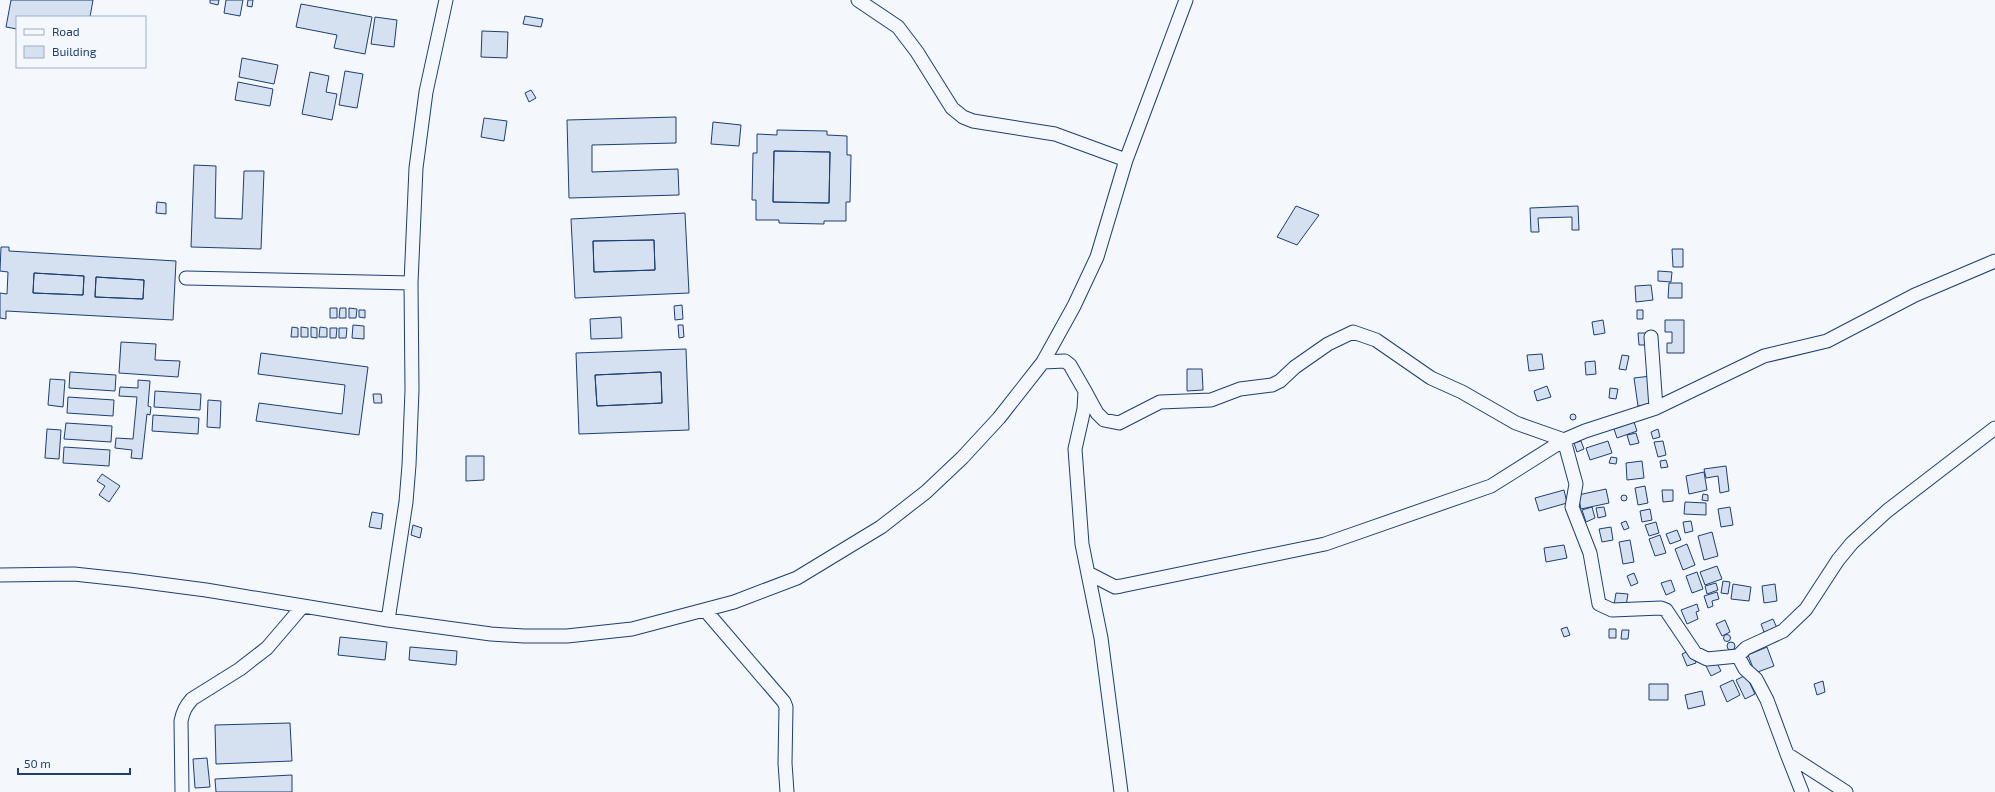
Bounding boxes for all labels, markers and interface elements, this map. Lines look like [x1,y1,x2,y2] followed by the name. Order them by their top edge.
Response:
[16,16,146,68] legend
[52,24,80,38] text: Road
[52,44,97,58] text: Building
[18,750,130,776] scale bar
[24,756,51,770] text: 50 m

